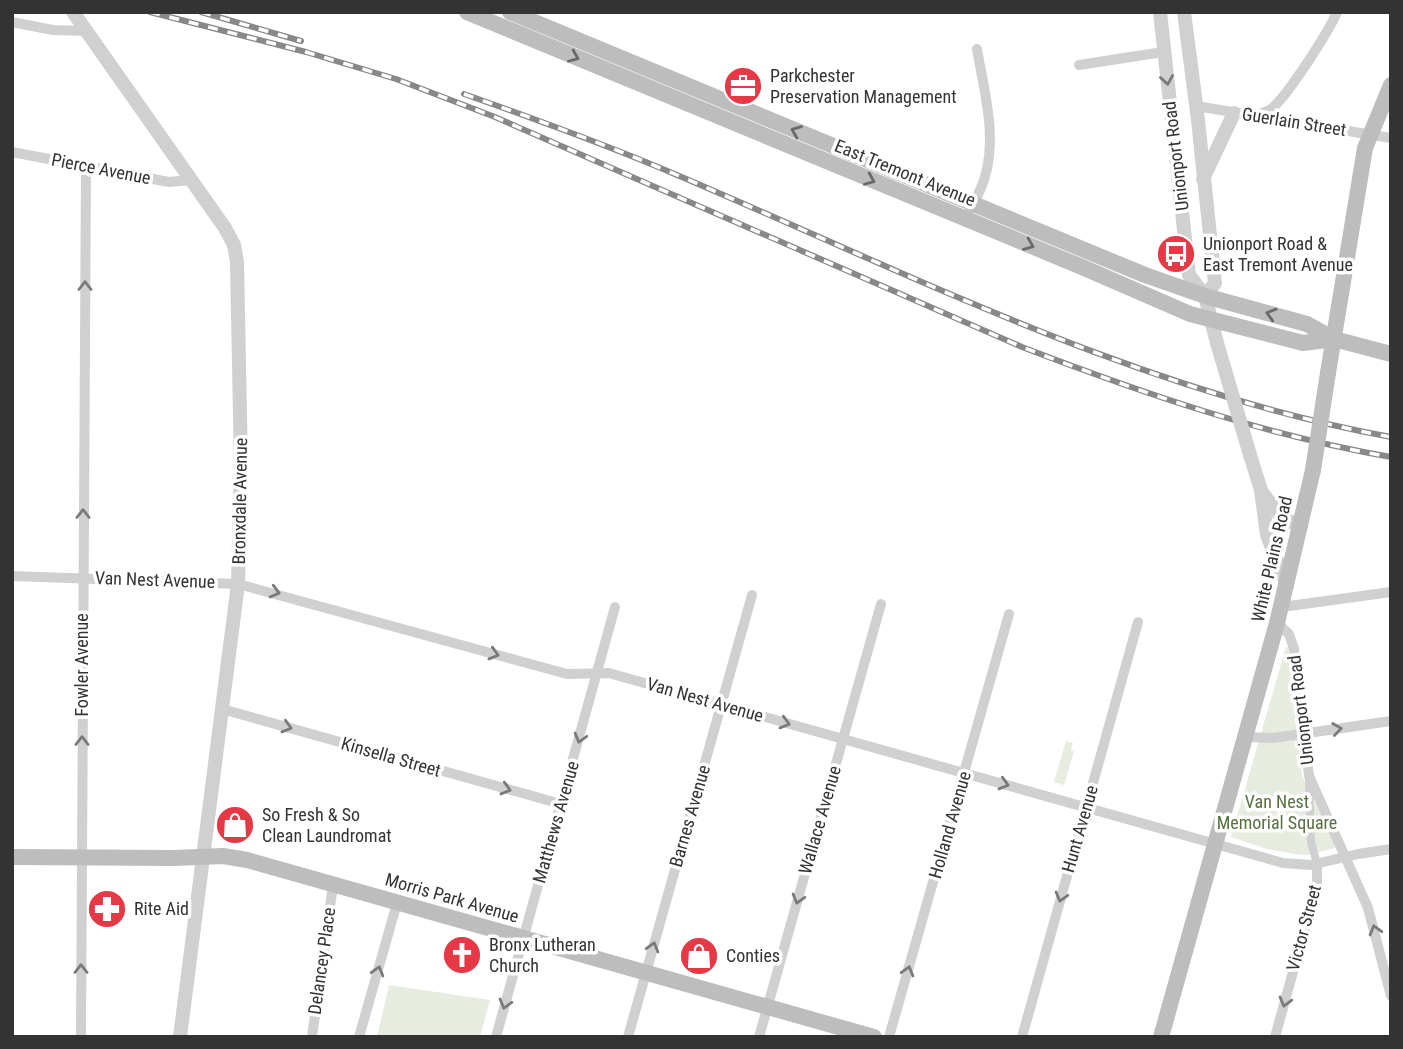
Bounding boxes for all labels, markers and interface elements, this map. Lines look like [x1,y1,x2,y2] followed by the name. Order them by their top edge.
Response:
[567,49,580,63] one-way arrow
[722,65,764,107] office icon: Parkchester Preservation Management
[770,65,956,107] place label: Parkchester Preservation Management
[1159,74,1174,86] one-way arrow
[1158,100,1193,212] street label: Unionport Road
[1240,103,1348,140] street label: Guerlain Street
[791,126,803,140] one-way arrow
[832,135,979,210] street label: East Tremont Avenue
[50,149,152,188] street label: Pierce Avenue
[864,171,876,185] one-way arrow
[1155,233,1197,275] bus stop icon: Unionport Road & East Tremont Avenue
[1203,233,1353,275] place label: Unionport Road & East Tremont Avenue
[1023,237,1035,251] one-way arrow
[77,280,93,291] one-way arrow
[1265,307,1277,322] one-way arrow
[228,437,251,565] street label: Bronxdale Avenue
[1247,494,1296,624] street label: White Plains Road
[75,508,91,518] one-way arrow
[95,567,215,592] street label: Van Nest Avenue
[269,584,281,599] one-way arrow
[71,613,92,717] street label: Fowler Avenue
[488,646,500,660] one-way arrow
[1283,654,1318,766] street label: Unionport Road
[644,673,766,726] street label: Van Nest Avenue
[779,715,791,729] one-way arrow
[281,719,293,734] one-way arrow
[1331,722,1343,737] one-way arrow
[339,732,443,781] street label: Kinsella Street
[573,732,588,744] one-way arrow
[74,735,90,746] one-way arrow
[528,758,583,885] street label: Matthews Avenue
[665,762,714,869] street label: Barnes Avenue
[794,763,845,876] street label: Wallace Avenue
[924,769,975,881] street label: Holland Avenue
[998,776,1010,790] one-way arrow
[500,781,512,795] one-way arrow
[1057,783,1102,875] street label: Hunt Avenue
[1217,791,1337,833] park label: Van Nest Memorial Square
[214,804,256,846] shop icon: So Fresh & So Clean Laundromat
[262,804,392,846] place label: So Fresh & So Clean Laundromat
[383,868,521,927] street label: Morris Park Avenue
[1282,882,1325,973] street label: Victor Street
[86,888,128,930] pharmacy icon: Rite Aid
[1055,890,1069,902] one-way arrow
[791,893,806,905] one-way arrow
[134,898,189,919] place label: Rite Aid
[304,906,339,1016] street label: Delancey Place
[1369,924,1383,936] one-way arrow
[441,934,483,976] church icon: Bronx Lutheran Church
[489,934,596,976] place label: Bronx Lutheran Church
[678,935,720,977] shop icon: Conties
[645,942,659,954] one-way arrow
[726,945,780,966] place label: Conties
[73,963,89,973] one-way arrow
[369,965,384,977] one-way arrow
[900,965,915,977] one-way arrow
[1278,995,1293,1007] one-way arrow
[499,998,513,1010] one-way arrow

